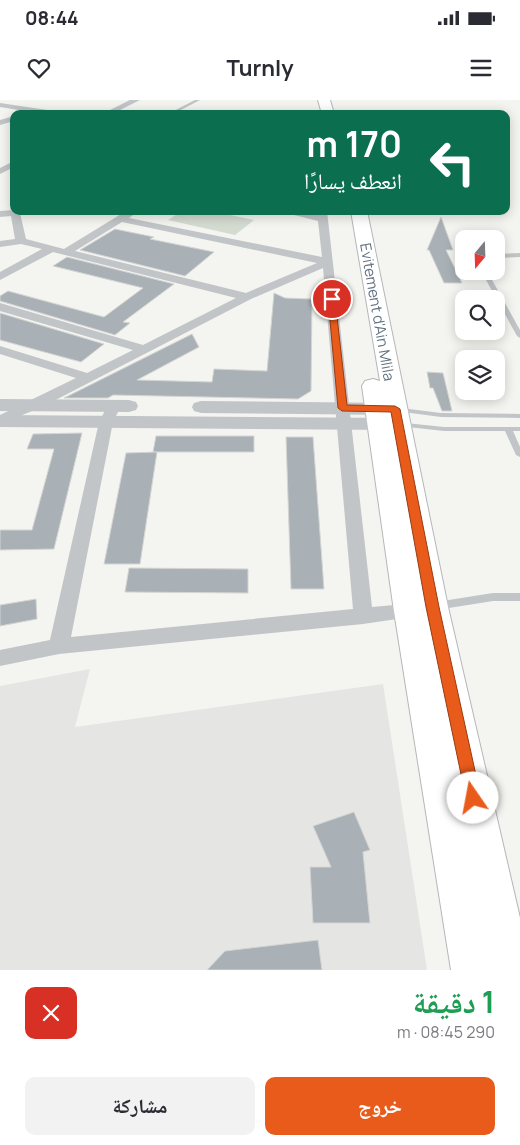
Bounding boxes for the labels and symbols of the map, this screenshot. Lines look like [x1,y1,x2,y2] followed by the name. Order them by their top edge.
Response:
[455,230,505,280] north arrow
[355,241,400,383] street label: Evitement d'Ain Mlila
[311,278,353,320] pin
[446,771,498,823] position arrow

